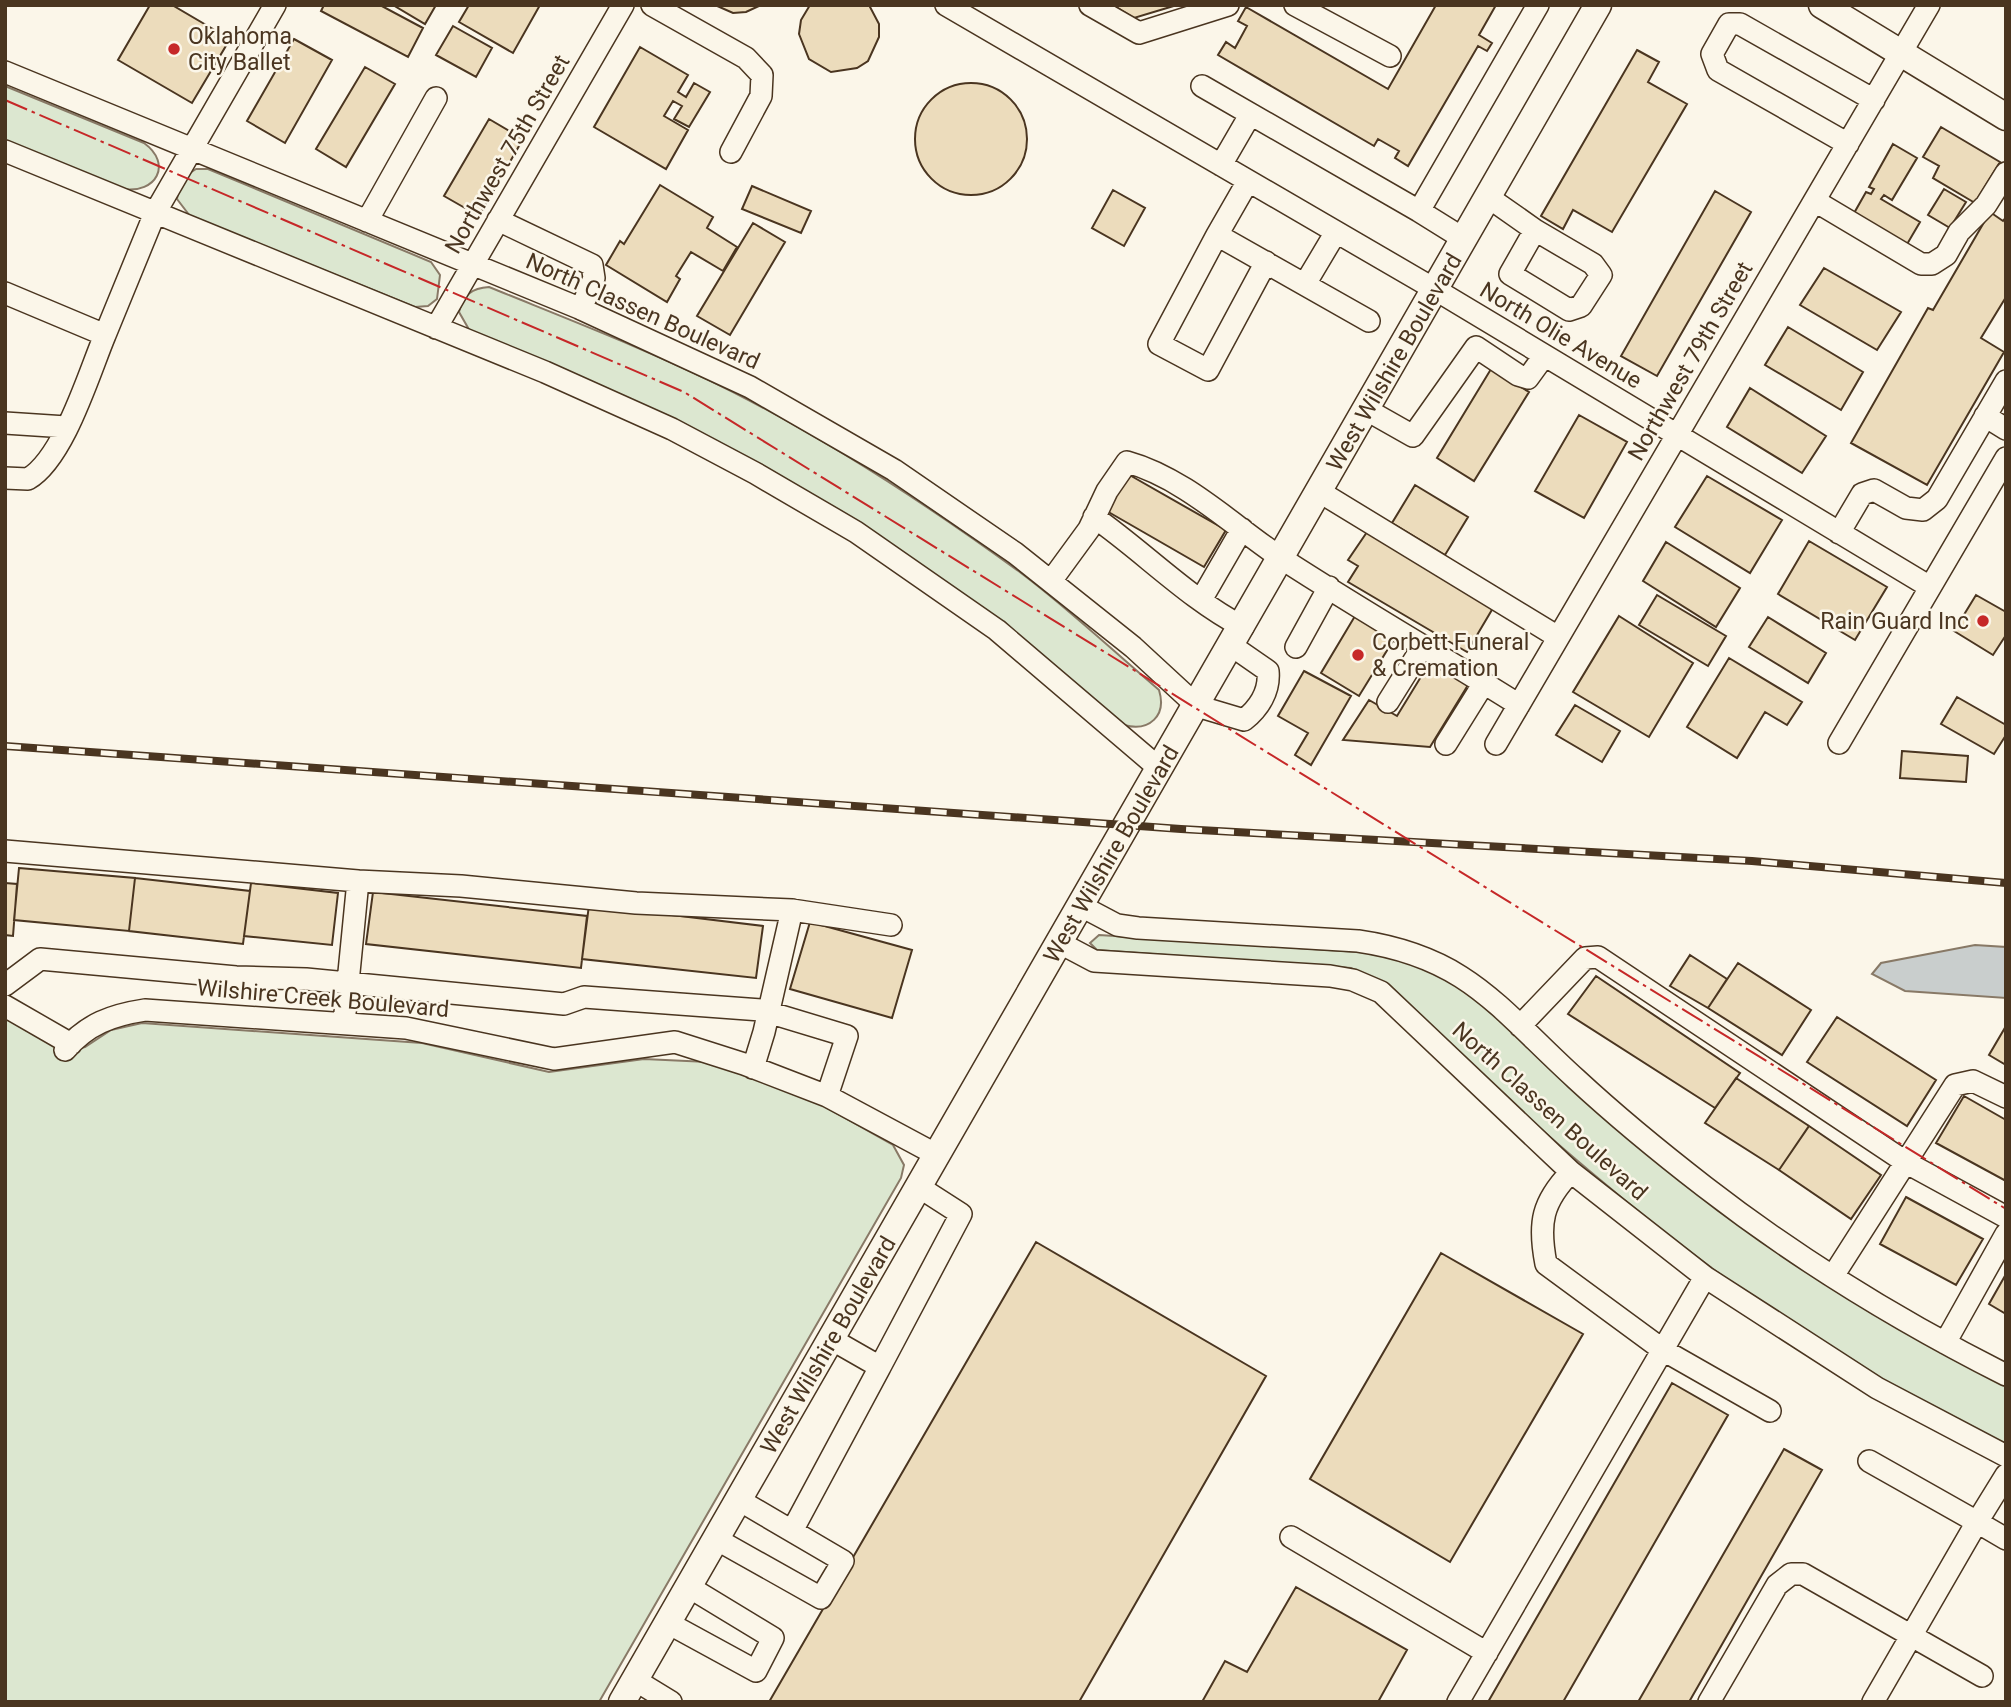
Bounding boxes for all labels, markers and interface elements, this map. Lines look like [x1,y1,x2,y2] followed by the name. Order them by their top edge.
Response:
[188,23,292,76] place label: Oklahoma City Ballet
[166,41,182,57] marker: Oklahoma City Ballet
[439,50,575,258] street label: Northwest 75th Street
[522,248,764,375] street label: North Classen Boulevard
[1321,249,1468,476] street label: West Wilshire Boulevard
[1622,257,1758,465] street label: Northwest 79th Street
[1475,276,1647,394] street label: North Olie Avenue
[1820,608,1969,635] place label: Rain Guard Inc
[1975,613,1991,629] marker: Rain Guard Inc
[1372,629,1529,682] place label: Corbett Funeral & Cremation
[1350,647,1366,663] marker: Corbett Funeral & Cremation
[1038,741,1185,968] street label: West Wilshire Boulevard
[196,974,450,1023] street label: Wilshire Creek Boulevard
[1447,1017,1653,1206] street label: North Classen Boulevard
[755,1232,902,1459] street label: West Wilshire Boulevard

